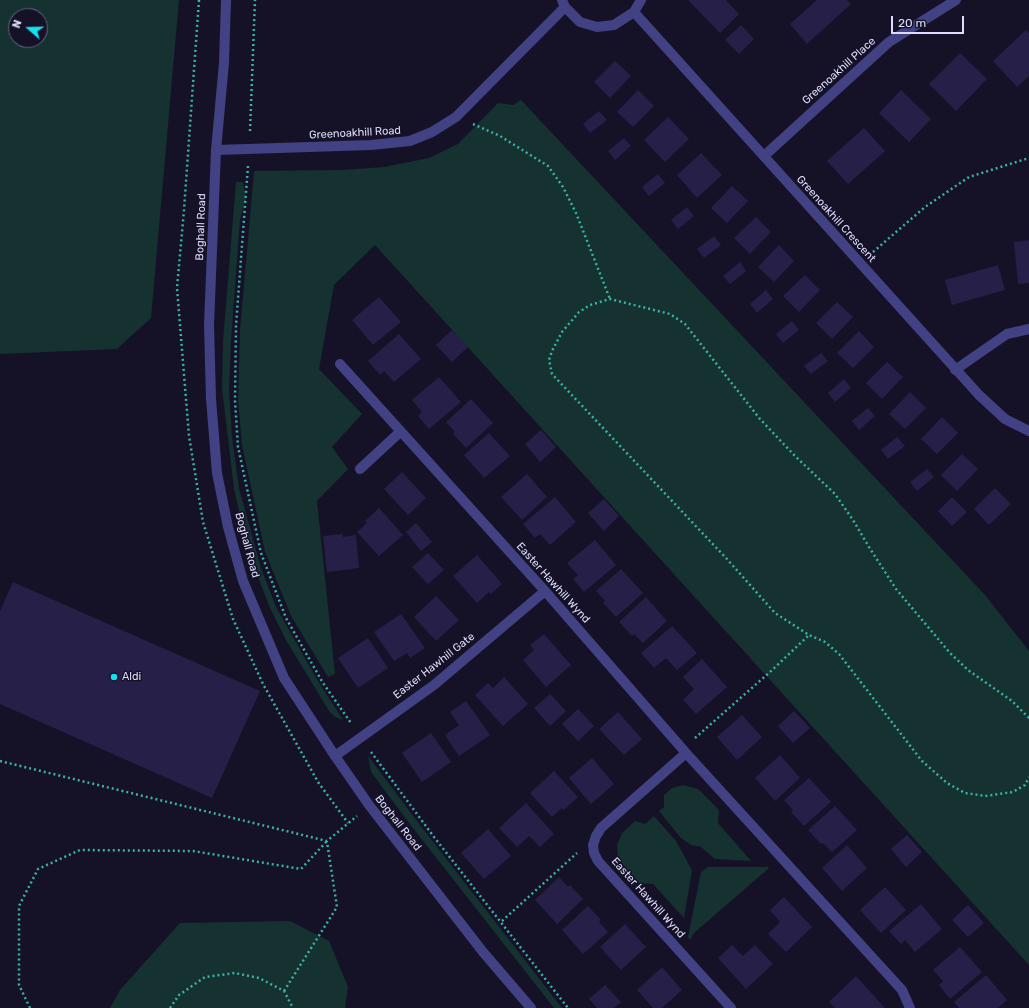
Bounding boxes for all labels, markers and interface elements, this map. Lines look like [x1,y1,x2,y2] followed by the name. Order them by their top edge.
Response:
[8,8,48,48] north arrow
[893,8,966,34] scale bar
[898,16,926,30] text: 20 m
[10,18,25,30] text: N
[800,35,878,107] street label: Greenoakhill Place
[309,124,401,142] street label: Greenoakhill Road
[794,173,878,265] street label: Greenoakhill Crescent
[193,193,209,261] street label: Boghall Road
[232,511,262,579] street label: Boghall Road
[513,540,593,626] street label: Easter Hawhill Wynd
[391,630,477,702] street label: Easter Hawhill Gate
[122,670,141,684] place label: Aldi
[109,672,119,682] marker: Aldi
[372,792,424,854] street label: Boghall Road
[608,855,688,941] street label: Easter Hawhill Wynd

